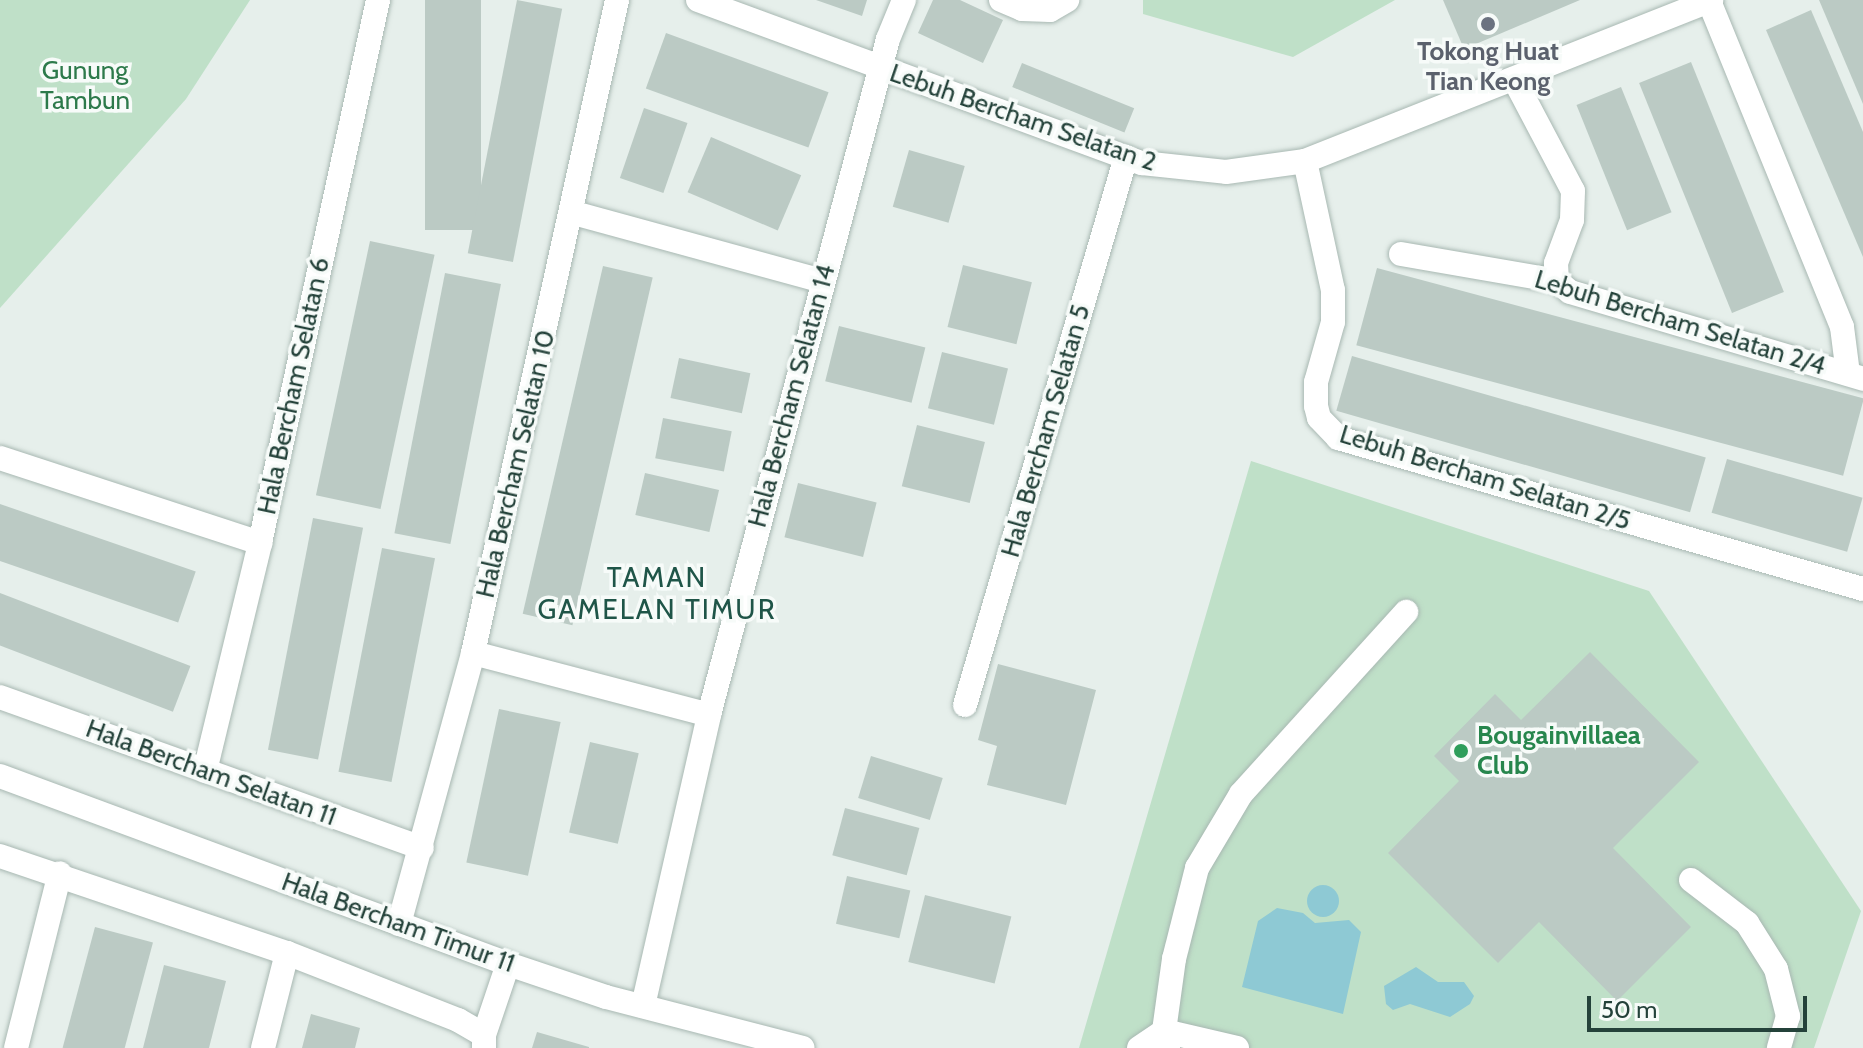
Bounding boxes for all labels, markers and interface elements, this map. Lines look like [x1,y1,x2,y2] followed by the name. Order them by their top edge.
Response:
[1479,15,1497,33] marker: Tokong Huat Tian Keong
[1417,36,1559,98] place label: Tokong Huat Tian Keong
[40,55,130,116] park label: Gunung Tambun
[886,58,1160,178] street label: Lebuh Bercham Selatan 2
[252,255,336,517] street label: Hala Bercham Selatan 6
[742,261,842,531] street label: Hala Bercham Selatan 14
[1531,264,1829,382] street label: Lebuh Bercham Selatan 2/4
[995,301,1097,561] street label: Hala Bercham Selatan 5
[470,327,562,601] street label: Hala Bercham Selatan 10
[1336,419,1634,537] street label: Lebuh Bercham Selatan 2/5
[537,560,777,626] district label: TAMAN GAMELAN TIMUR
[82,713,340,833] street label: Hala Bercham Selatan 11
[1477,720,1641,782] place label: Bougainvillaea Club
[1452,742,1470,760] marker: Bougainvillaea Club
[277,866,519,980] street label: Hala Bercham Timur 11
[1591,980,1811,1030] scale bar
[1601,995,1657,1024] text: 50 m

